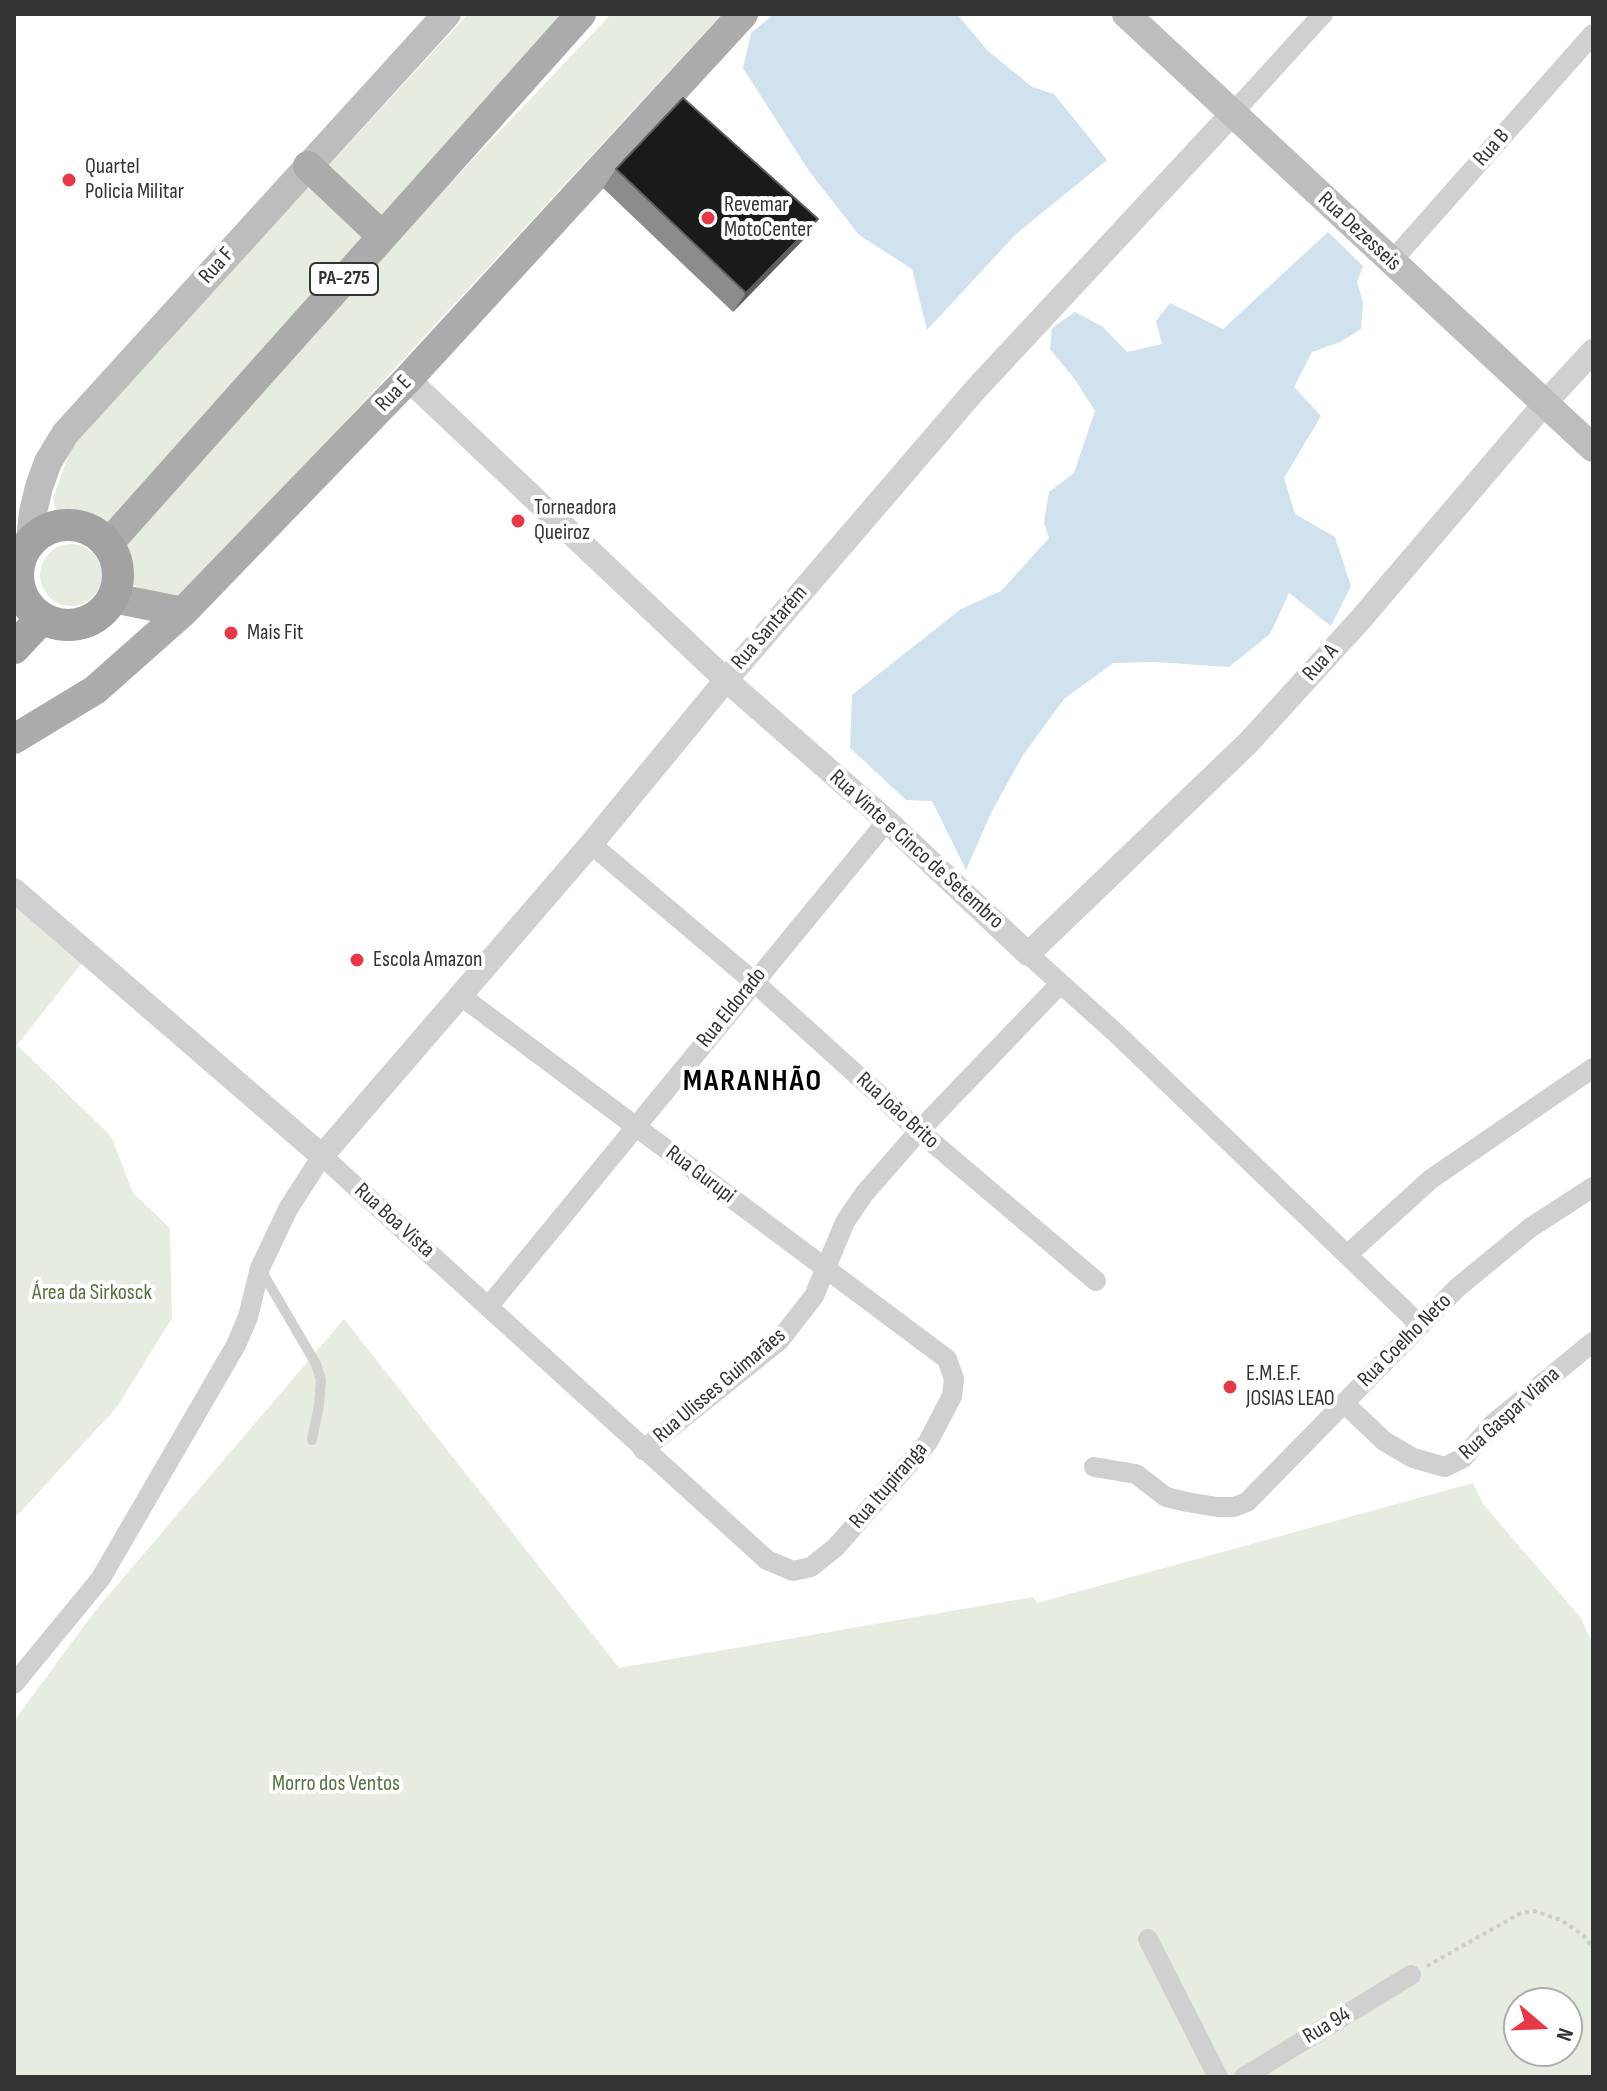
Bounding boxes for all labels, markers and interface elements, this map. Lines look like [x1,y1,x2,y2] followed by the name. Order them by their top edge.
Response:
[1468,124,1516,172] street label: Rua B
[85,154,184,206] place label: Quartel Policia Militar
[60,171,78,189] marker: Quartel Policia Militar
[1312,187,1406,277] street label: Rua Dezesseis
[724,192,812,244] place label: Revemar MotoCenter
[699,209,717,227] marker: Revemar MotoCenter
[194,242,240,290] street label: Rua F
[310,263,378,295] road number: PA-275
[370,370,418,418] street label: Rua E
[534,495,616,546] place label: Torneadora Queiroz
[509,512,527,530] marker: Torneadora Queiroz
[726,581,814,675] street label: Rua Santarém
[247,620,303,646] place label: Mais Fit
[222,624,240,642] marker: Mais Fit
[1298,639,1344,687] street label: Rua A
[824,765,1008,935] street label: Rua Vinte e Cinco de Setembro
[373,947,482,973] place label: Escola Amazon
[348,951,366,969] marker: Escola Amazon
[692,963,772,1053] street label: Rua Eldorado
[683,1064,823,1100] district label: MARANHÃO
[850,1067,944,1155] street label: Rua João Brito
[660,1140,740,1210] street label: Rua Gurupi
[348,1178,440,1264] street label: Rua Boa Vista
[32,1280,152,1306] park label: Área da Sirkosck
[1353,1289,1457,1393] street label: Rua Coelho Neto
[648,1323,792,1449] street label: Rua Ulisses Guimarães
[1246,1361,1335,1412] place label: E.M.E.F. JOSIAS LEAO
[1454,1362,1566,1466] street label: Rua Gaspar Viana
[1221,1378,1239,1396] marker: E.M.E.F. JOSIAS LEAO
[844,1437,934,1535] street label: Rua Itupiranga
[272,1771,400,1797] park label: Morro dos Ventos
[1503,1987,1583,2067] north arrow
[1299,2002,1355,2050] street label: Rua 94
[1550,2024,1579,2044] text: N

